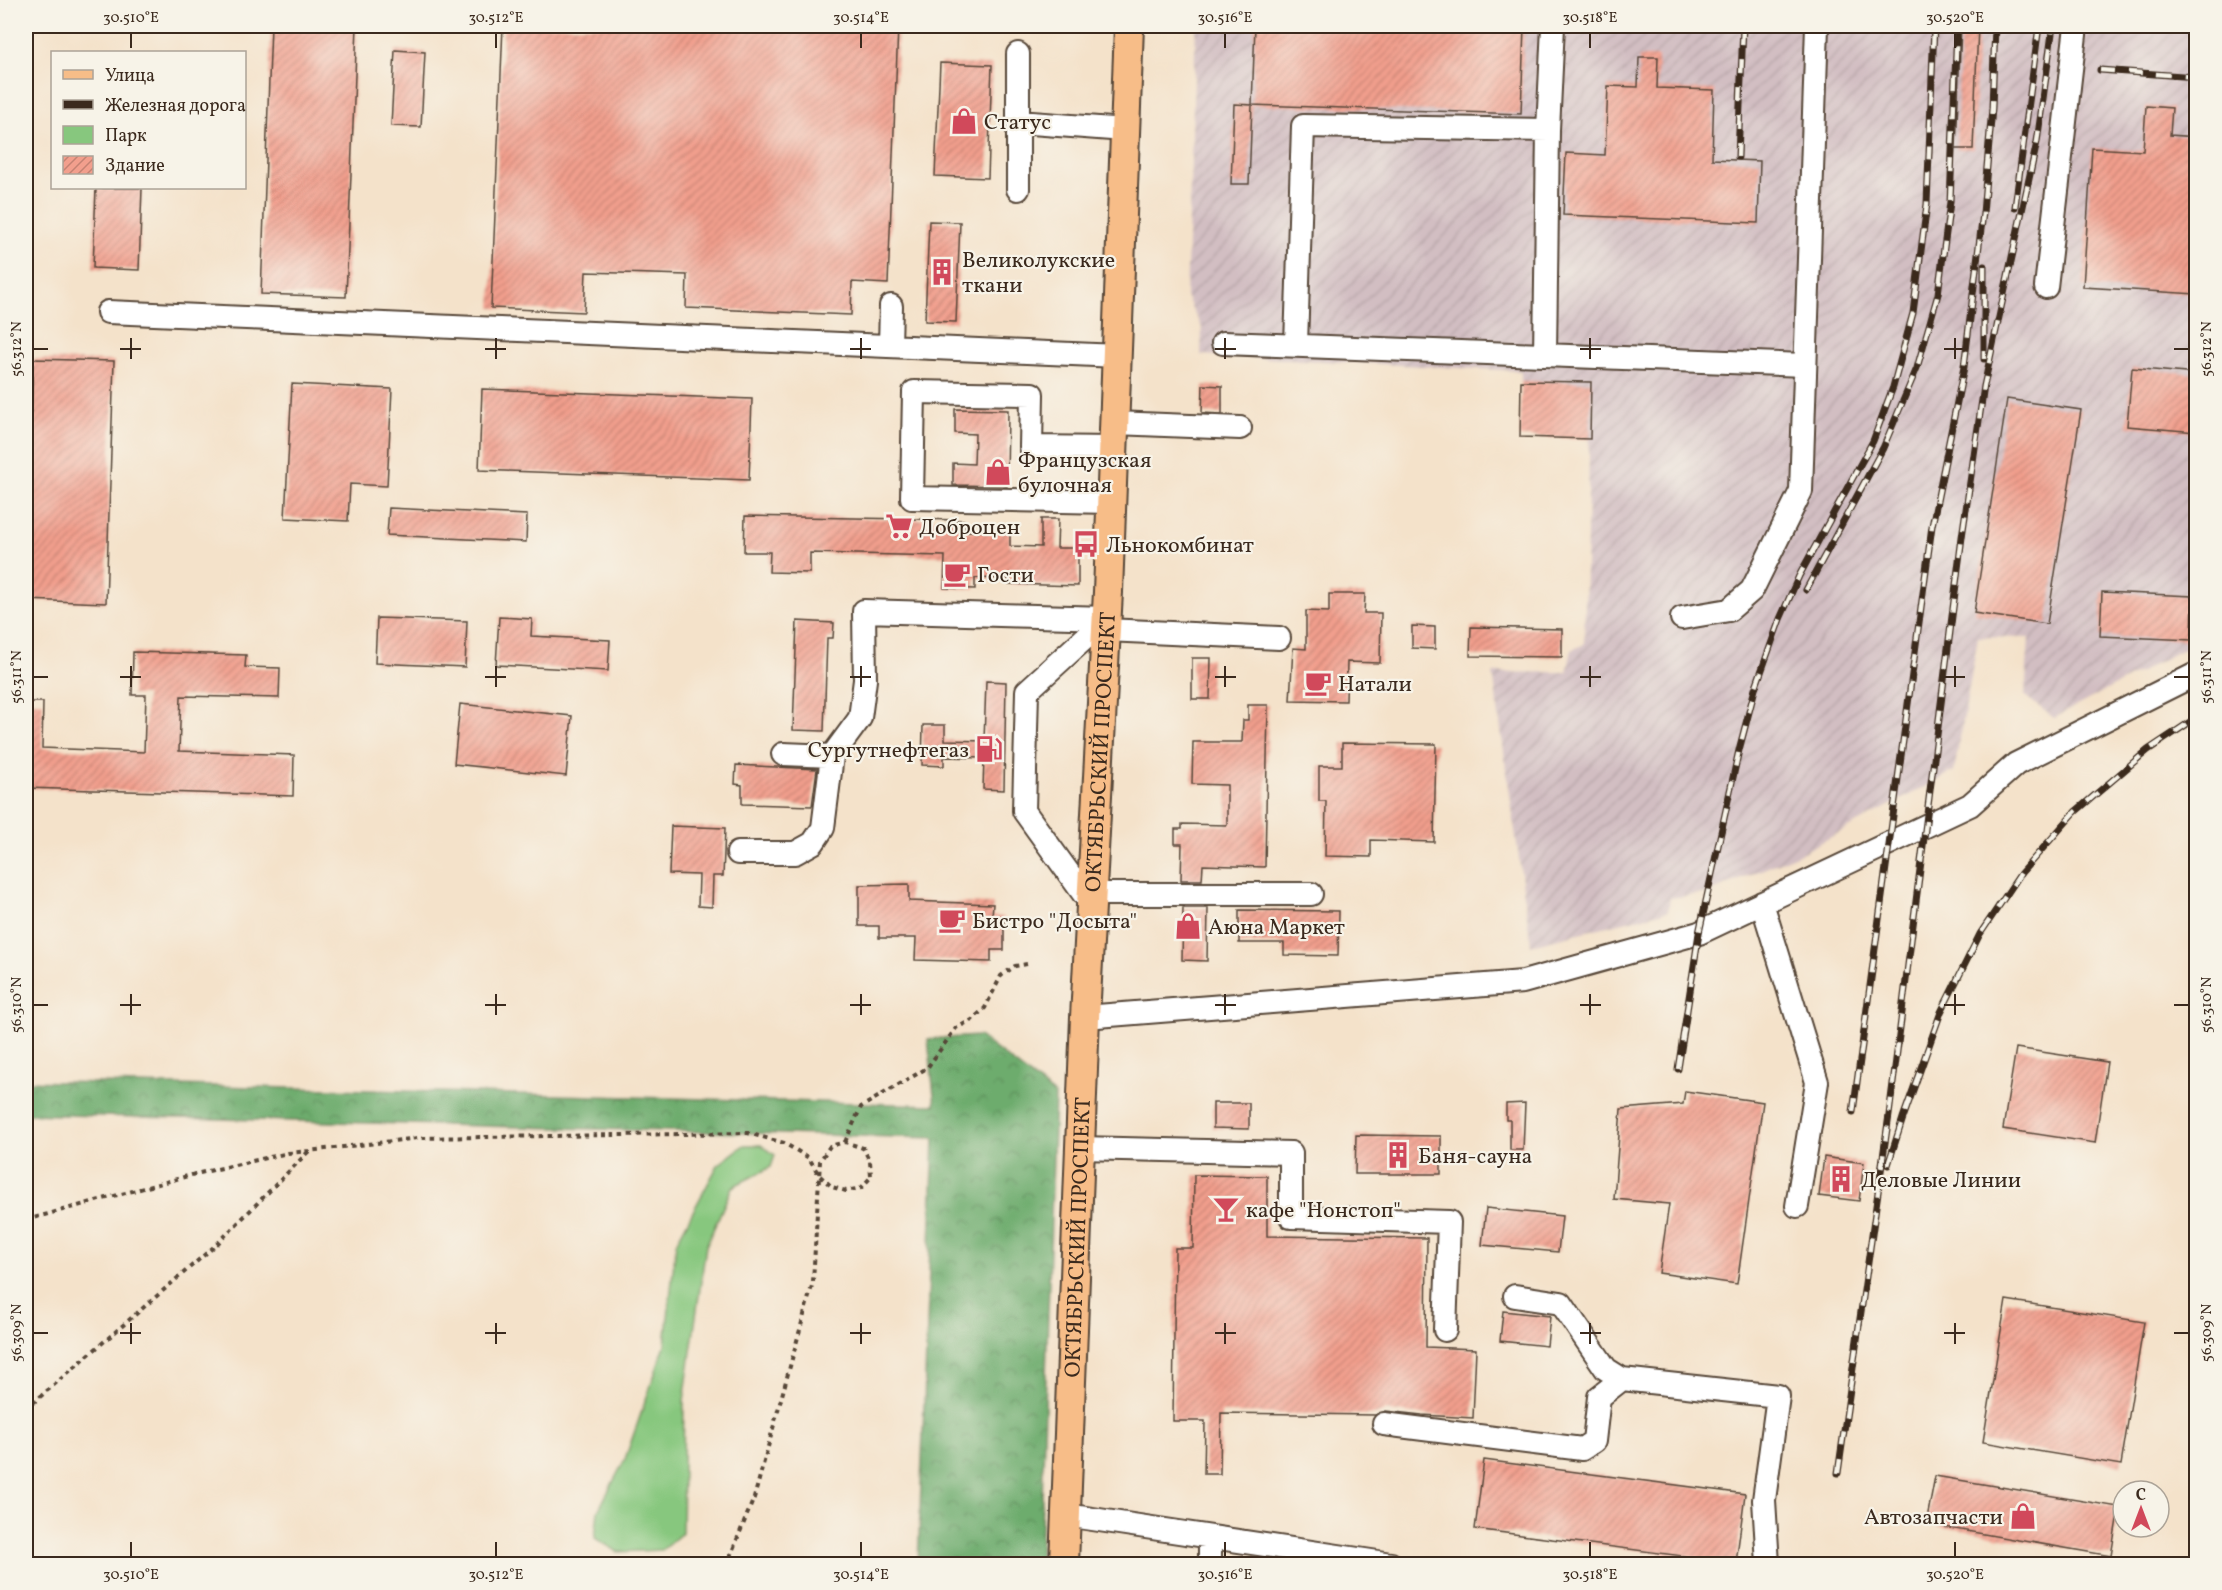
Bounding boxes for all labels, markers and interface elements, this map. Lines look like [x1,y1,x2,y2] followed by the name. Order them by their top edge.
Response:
[103,8,159,29] text: 30.510°E
[468,8,524,29] text: 30.512°E
[833,8,889,29] text: 30.514°E
[1198,8,1252,29] text: 30.516°E
[1563,8,1617,29] text: 30.518°E
[1926,8,1984,29] text: 30.520°E
[51,51,246,189] legend
[105,64,155,89] text: Улица
[105,94,246,119] text: Железная дорога
[949,106,979,136] shop icon: Статус
[984,108,1051,139] place label: Статус
[105,124,147,149] text: Парк
[105,154,165,179] text: Здание
[962,246,1115,302] place label: Великолукские ткани
[927,257,957,287] building icon: Великолукские ткани
[7,321,28,377] text: 56.312°N
[2197,321,2218,377] text: 56.312°N
[1018,446,1152,502] place label: Французская булочная
[983,457,1013,487] shop icon: Французская булочная
[884,511,914,541] supermarket icon: Доброцен
[919,513,1020,544] place label: Доброцен
[1071,529,1101,559] bus stop icon: Льнокомбинат
[1106,531,1254,562] place label: Льнокомбинат
[942,559,972,589] cafe icon: Гости
[977,561,1034,592] place label: Гости
[1079,611,1125,893] street label: ОКТЯБРЬСКИЙ ПРОСПЕКТ
[7,650,28,704] text: 56.311°N
[2197,650,2218,704] text: 56.311°N
[1303,668,1333,698] cafe icon: Натали
[1338,670,1412,701] place label: Натали
[974,734,1004,764] fuel station icon: Сургутнефтегаз
[808,736,969,767] place label: Сургутнефтегаз
[937,905,967,935] cafe icon: Бистро "Досыта"
[972,907,1137,938] place label: Бистро "Досыта"
[1173,911,1203,941] shop icon: Аюна Маркет
[1208,913,1345,944] place label: Аюна Маркет
[7,977,28,1033] text: 56.310°N
[2197,977,2218,1033] text: 56.310°N
[1058,1096,1100,1378] street label: ОКТЯБРЬСКИЙ ПРОСПЕКТ
[1383,1140,1413,1170] building icon: Баня-сауна
[1418,1142,1533,1173] place label: Баня-сауна
[1826,1164,1856,1194] building icon: Деловые Линии
[1861,1166,2021,1197] place label: Деловые Линии
[1211,1194,1241,1224] bar icon: кафе "Нонстоп"
[1246,1196,1401,1227] place label: кафе "Нонстоп"
[7,1304,28,1362] text: 56.309°N
[2197,1304,2218,1362] text: 56.309°N
[2111,1479,2171,1539] north arrow
[2136,1485,2146,1507] text: С
[2008,1501,2038,1531] shop icon: Автозапчасти
[1864,1503,2003,1534] place label: Автозапчасти
[103,1565,159,1586] text: 30.510°E
[468,1565,524,1586] text: 30.512°E
[833,1565,889,1586] text: 30.514°E
[1198,1565,1252,1586] text: 30.516°E
[1563,1565,1617,1586] text: 30.518°E
[1926,1565,1984,1586] text: 30.520°E

